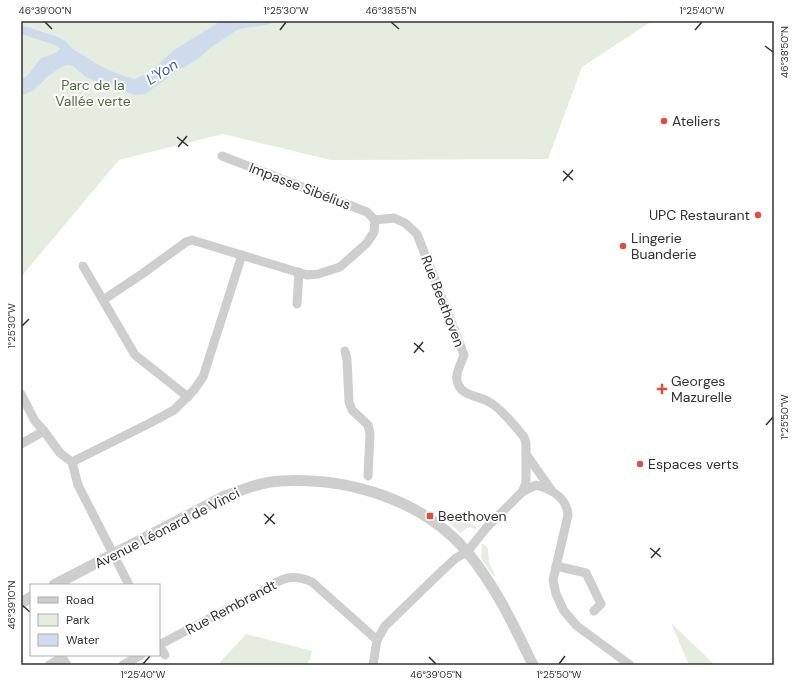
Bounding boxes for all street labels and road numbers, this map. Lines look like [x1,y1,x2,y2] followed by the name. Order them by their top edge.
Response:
[247,158,353,214] street label: Impasse Sibélius
[417,253,469,349] street label: Rue Beethoven
[92,484,242,572] street label: Avenue Léonard de Vinci
[183,576,279,638] street label: Rue Rembrandt

